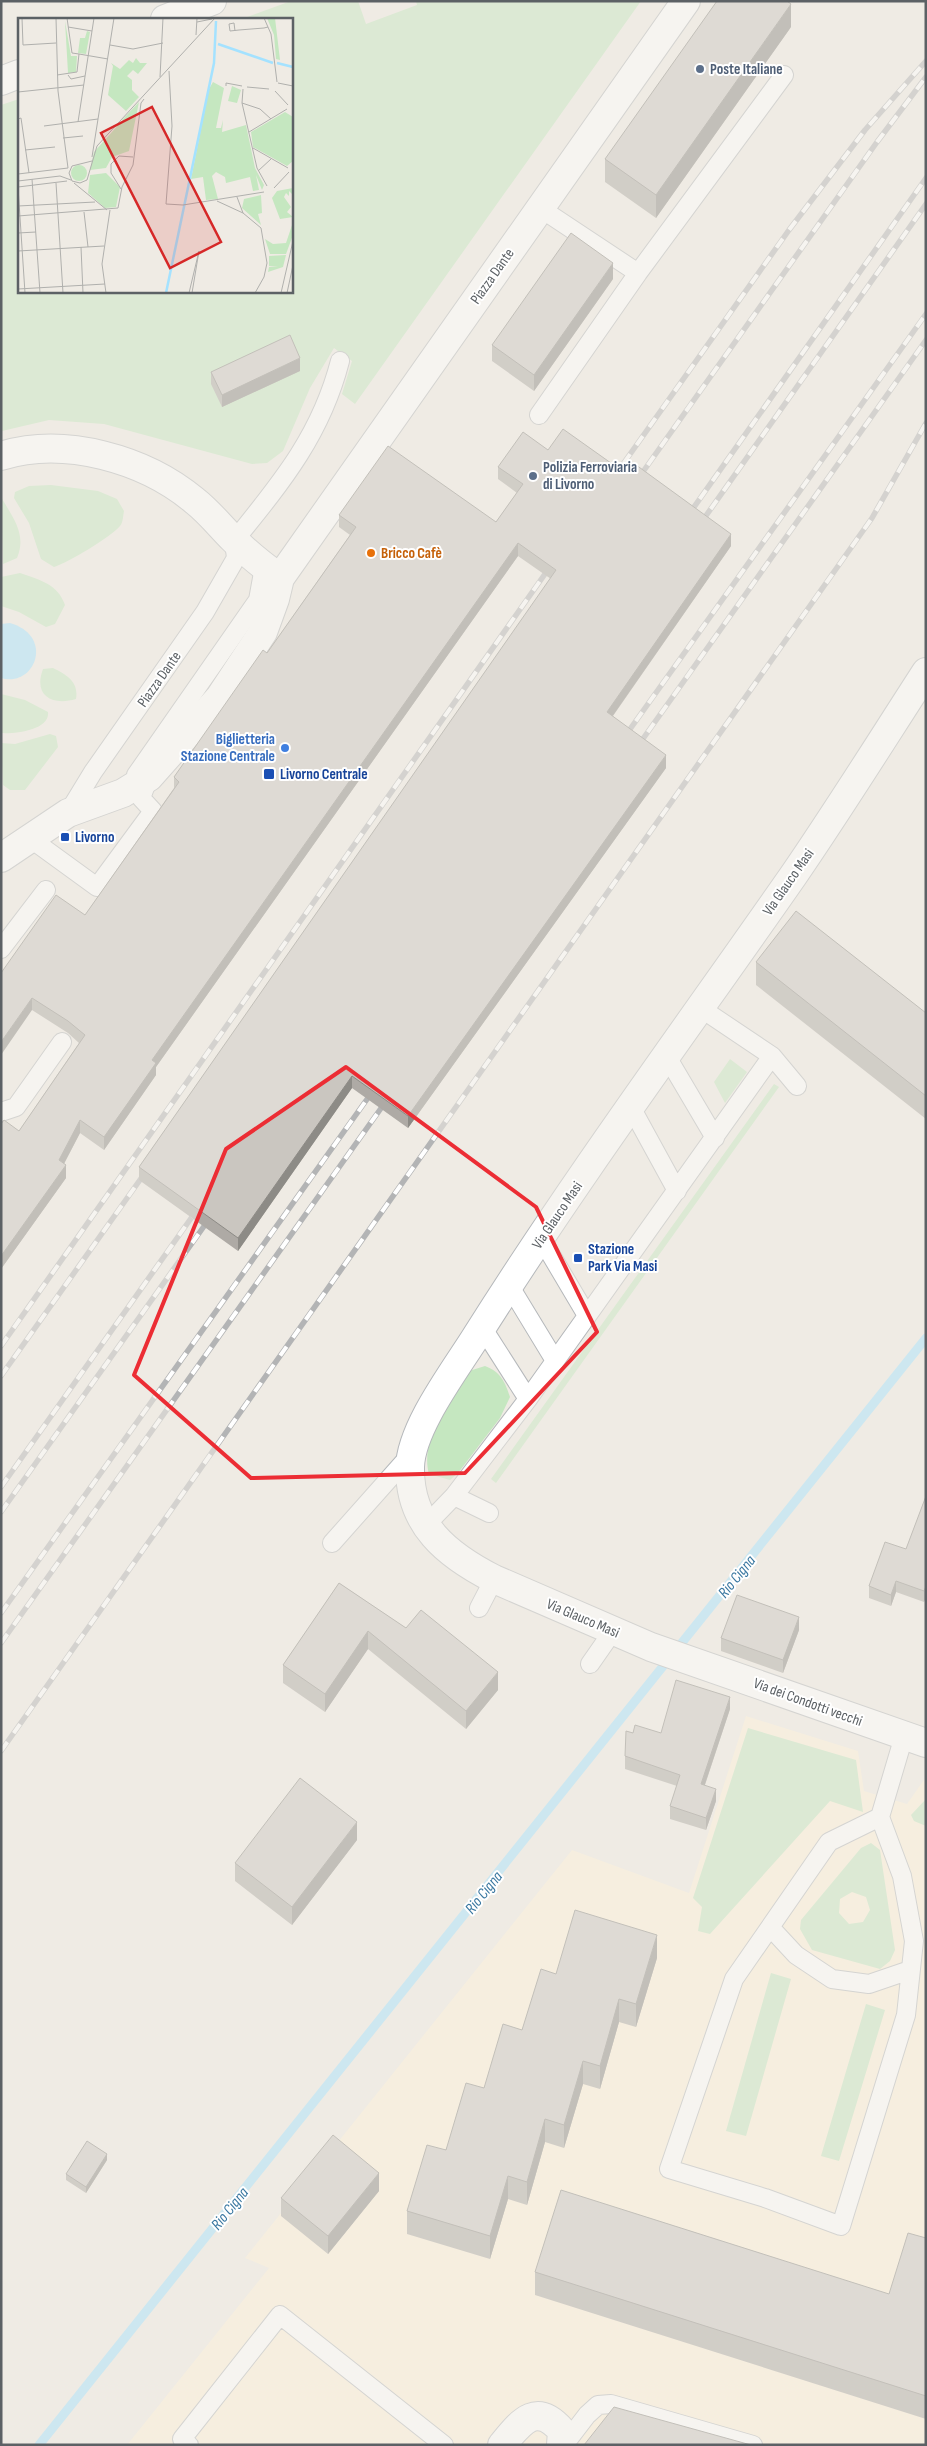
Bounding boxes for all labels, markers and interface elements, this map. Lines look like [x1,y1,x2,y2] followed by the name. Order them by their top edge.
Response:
[18,18,292,292] inset map
[710,60,783,79] place label: Poste Italiane
[694,63,706,75] marker: Poste Italiane
[466,245,519,308] street label: Piazza Dante
[543,458,637,494] place label: Polizia Ferroviaria di Livorno
[527,470,539,482] marker: Polizia Ferroviaria di Livorno
[381,544,442,563] place label: Bricco Cafè
[365,547,377,559] marker: Bricco Cafè
[133,648,186,711] street label: Piazza Dante
[181,730,275,766] place label: Biglietteria Stazione Centrale
[279,742,291,754] marker: Biglietteria Stazione Centrale
[280,765,368,784] place label: Livorno Centrale
[262,767,276,781] marker: Livorno Centrale
[75,828,114,847] place label: Livorno
[59,831,71,843] marker: Livorno
[758,845,819,919] street label: Via Glauco Masi
[528,1178,587,1253] street label: Via Glauco Masi
[588,1240,657,1276] place label: Stazione Park Via Masi
[572,1252,584,1264] marker: Stazione Park Via Masi
[714,1551,760,1602] water label: Rio Cigna
[543,1595,622,1642] street label: Via Glauco Masi
[751,1674,865,1731] street label: Via dei Condotti vecchi
[461,1867,507,1918] water label: Rio Cigna
[207,2183,253,2234] water label: Rio Cigna

